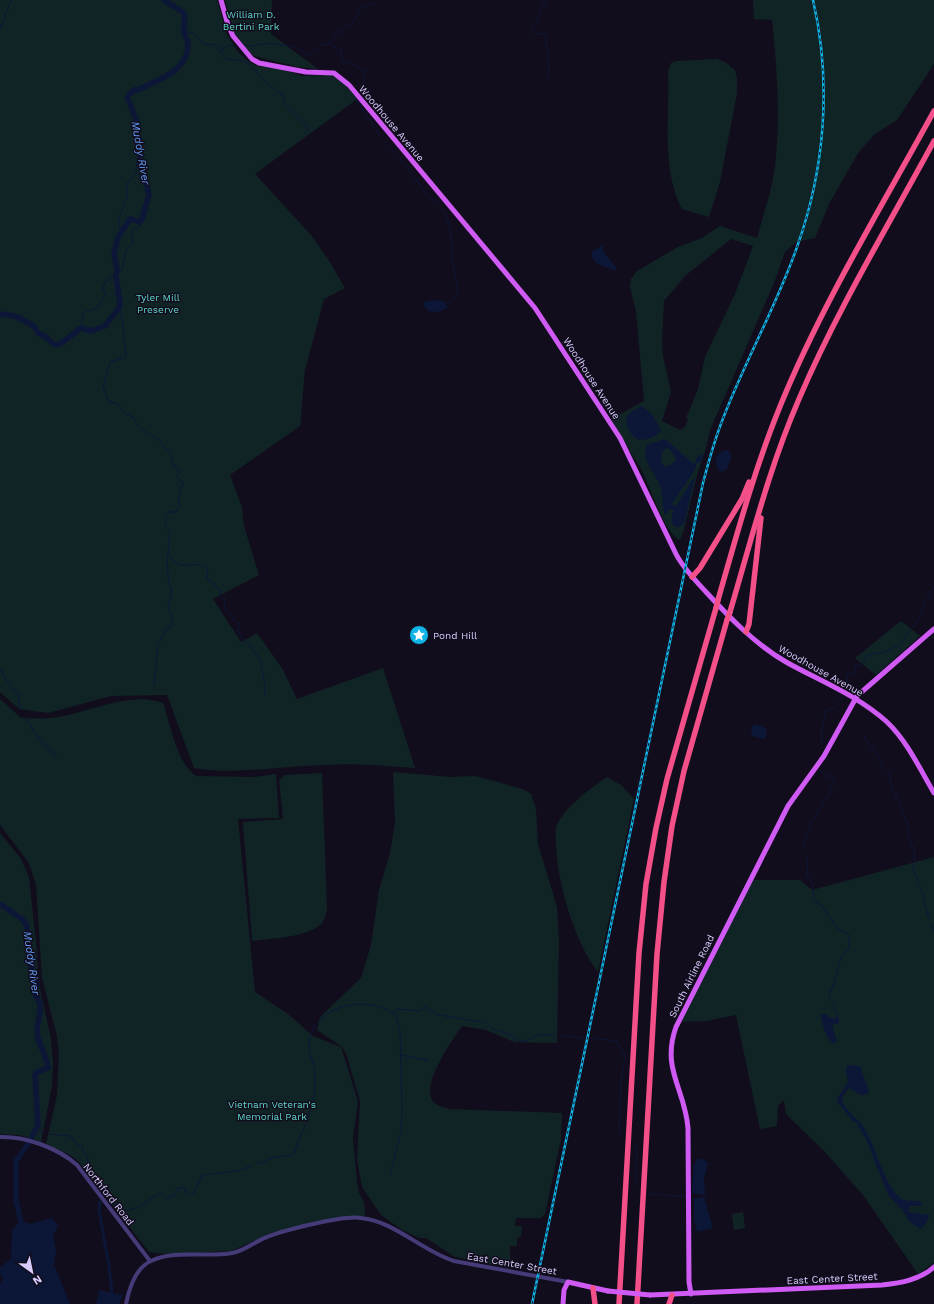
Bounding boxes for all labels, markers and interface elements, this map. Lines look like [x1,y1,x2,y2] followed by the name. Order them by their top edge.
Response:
[223,9,280,32] park label: William D. Bertini Park
[357,83,427,164] street label: Woodhouse Avenue
[129,120,153,187] water label: Muddy River
[136,292,180,315] park label: Tyler Mill Preserve
[561,335,622,421] street label: Woodhouse Avenue
[408,624,430,646] place icon: Pond Hill
[433,630,477,641] place label: Pond Hill
[776,643,865,698] street label: Woodhouse Avenue
[21,930,43,997] water label: Muddy River
[667,933,716,1019] street label: South Airline Road
[228,1099,316,1122] park label: Vietnam Veteran's Memorial Park
[81,1161,136,1227] street label: Northford Road
[466,1250,558,1277] street label: East Center Street
[12,1252,52,1292] north arrow
[786,1271,879,1286] street label: East Center Street
[30,1272,44,1288] text: N

